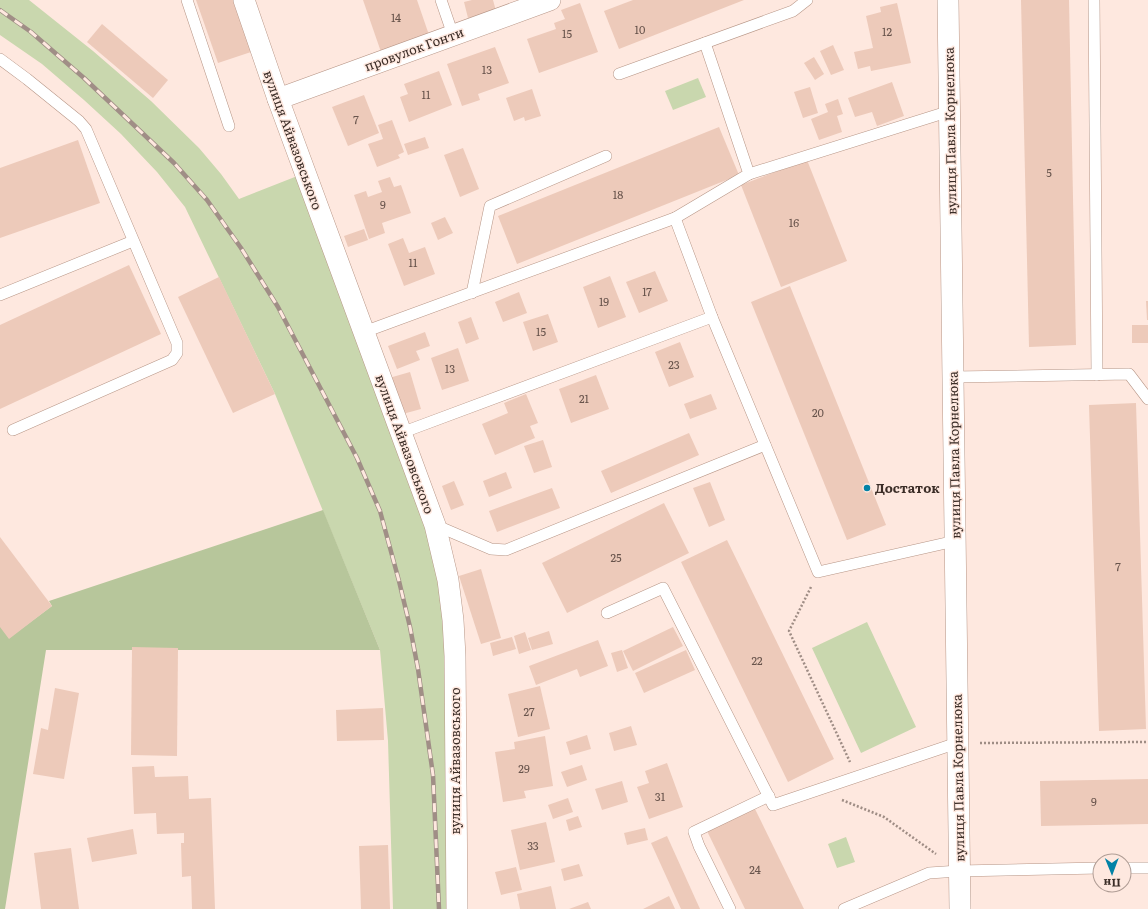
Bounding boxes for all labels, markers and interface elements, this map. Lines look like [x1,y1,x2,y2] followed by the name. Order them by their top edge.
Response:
[391,9,401,25] house number: 14
[635,21,645,37] house number: 10
[361,22,466,75] street label: провулок Гонти
[882,23,892,39] house number: 12
[562,25,572,41] house number: 15
[939,47,960,215] street label: вулиця Павла Корнелюка
[482,61,492,77] house number: 13
[259,67,328,213] street label: вулиця Айвазовського
[422,86,431,102] house number: 11
[353,111,359,127] house number: 7
[1046,164,1052,180] house number: 5
[613,186,623,202] house number: 18
[380,196,386,212] house number: 9
[789,214,799,230] house number: 16
[409,254,418,270] house number: 11
[642,283,652,299] house number: 17
[599,293,609,309] house number: 19
[536,323,546,339] house number: 15
[668,356,680,372] house number: 23
[445,360,455,376] house number: 13
[371,371,440,517] street label: вулиця Айвазовського
[943,371,964,539] street label: вулиця Павла Корнелюка
[579,390,590,406] house number: 21
[812,404,824,420] house number: 20
[875,478,940,497] place label: Достаток
[862,483,872,493] marker: Достаток
[610,549,622,565] house number: 25
[1115,558,1121,574] house number: 7
[751,652,763,668] house number: 22
[445,687,464,835] street label: вулиця Айвазовського
[947,694,968,862] street label: вулиця Павла Корнелюка
[523,703,535,719] house number: 27
[518,760,530,776] house number: 29
[655,788,666,804] house number: 31
[1091,793,1097,809] house number: 9
[527,837,539,853] house number: 33
[1092,853,1132,893] north arrow
[749,861,761,877] house number: 24
[1103,876,1121,892] text: Пн

